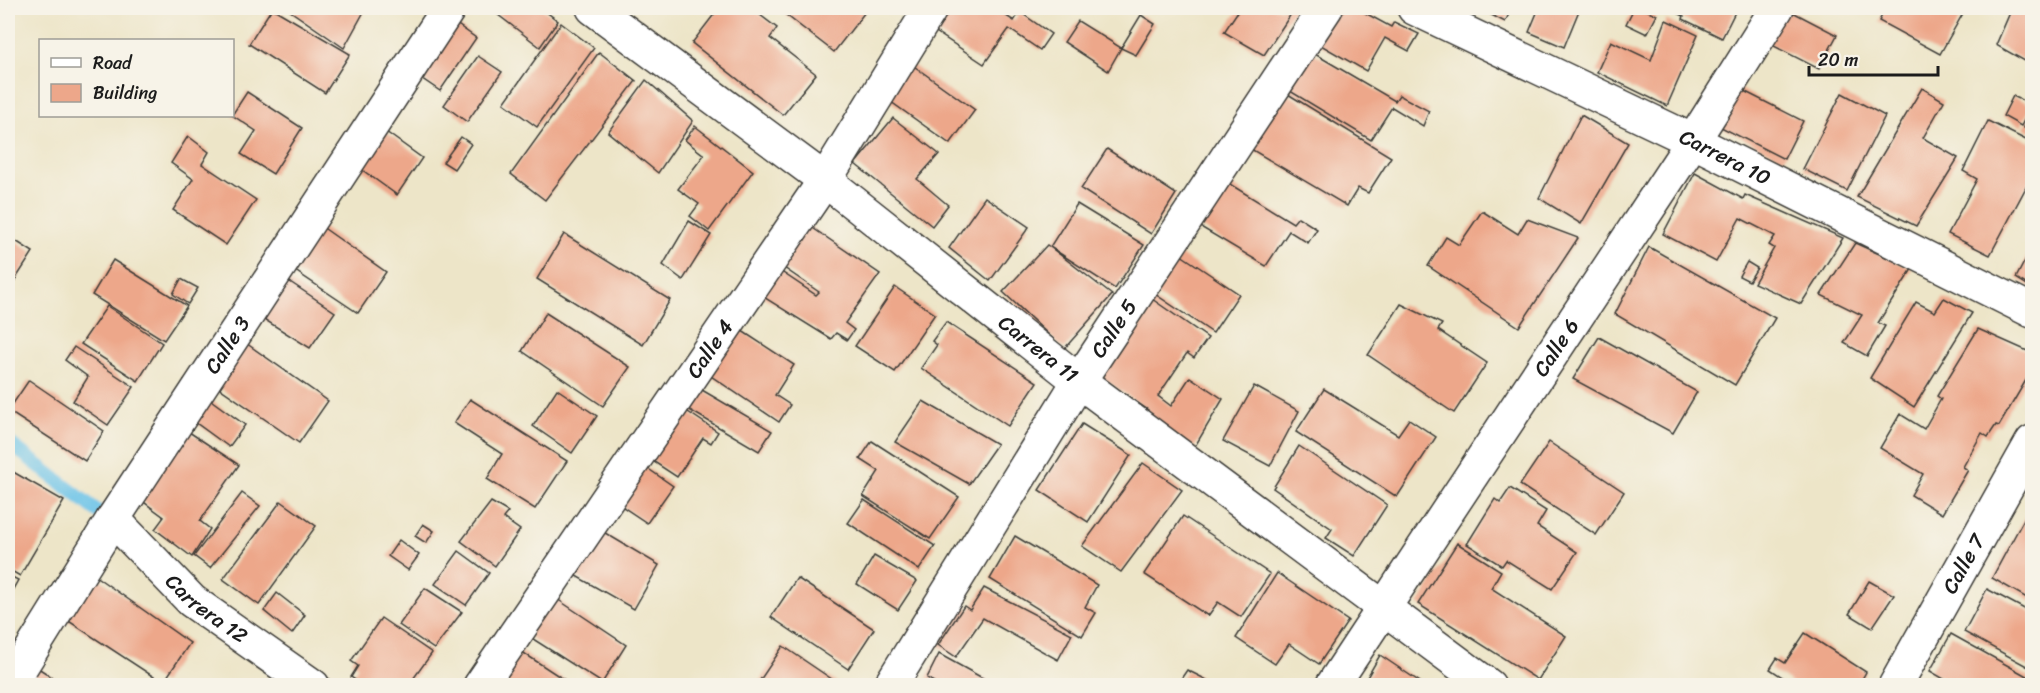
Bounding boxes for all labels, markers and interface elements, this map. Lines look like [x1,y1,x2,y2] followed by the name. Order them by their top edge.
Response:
[39,39,234,117] legend
[1809,39,1938,77] scale bar
[1818,44,1858,76] text: 20 m
[93,47,133,79] text: Road
[93,77,157,109] text: Building
[1673,118,1778,196] street label: Carrera 10
[1080,291,1148,366] street label: Calle 5
[990,305,1087,393] street label: Carrera 11
[194,308,261,382] street label: Calle 3
[1523,310,1590,385] street label: Calle 6
[676,311,744,386] street label: Calle 4
[1931,525,1997,601] street label: Calle 7
[156,564,256,654] street label: Carrera 12

